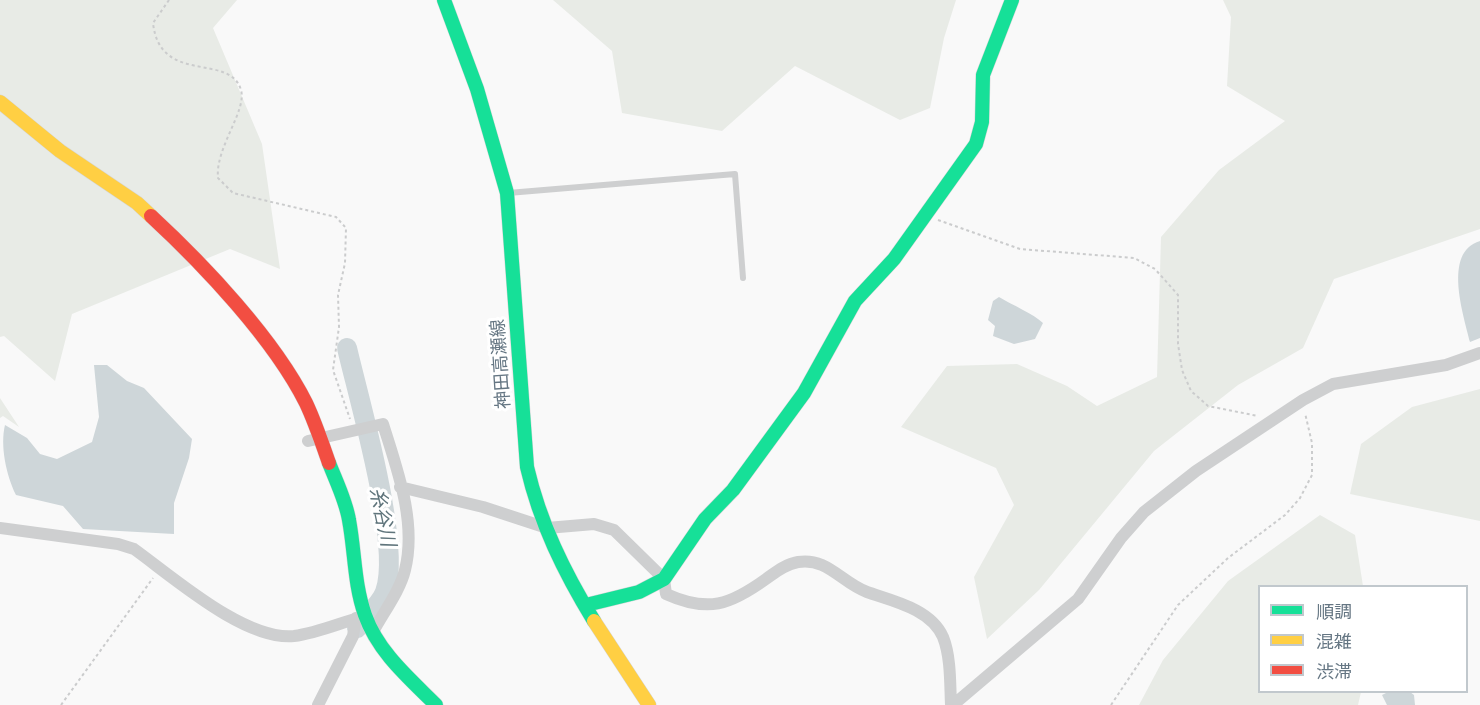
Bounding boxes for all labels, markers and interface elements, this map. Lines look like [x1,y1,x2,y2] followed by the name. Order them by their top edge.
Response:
[487,318,515,410] street label: 神田高瀬線
[364,485,400,549] water label: 糸谷川
[1258,585,1468,693] legend
[1316,601,1352,622] text: 順調
[1316,631,1352,652] text: 混雑
[1316,661,1352,682] text: 渋滞

